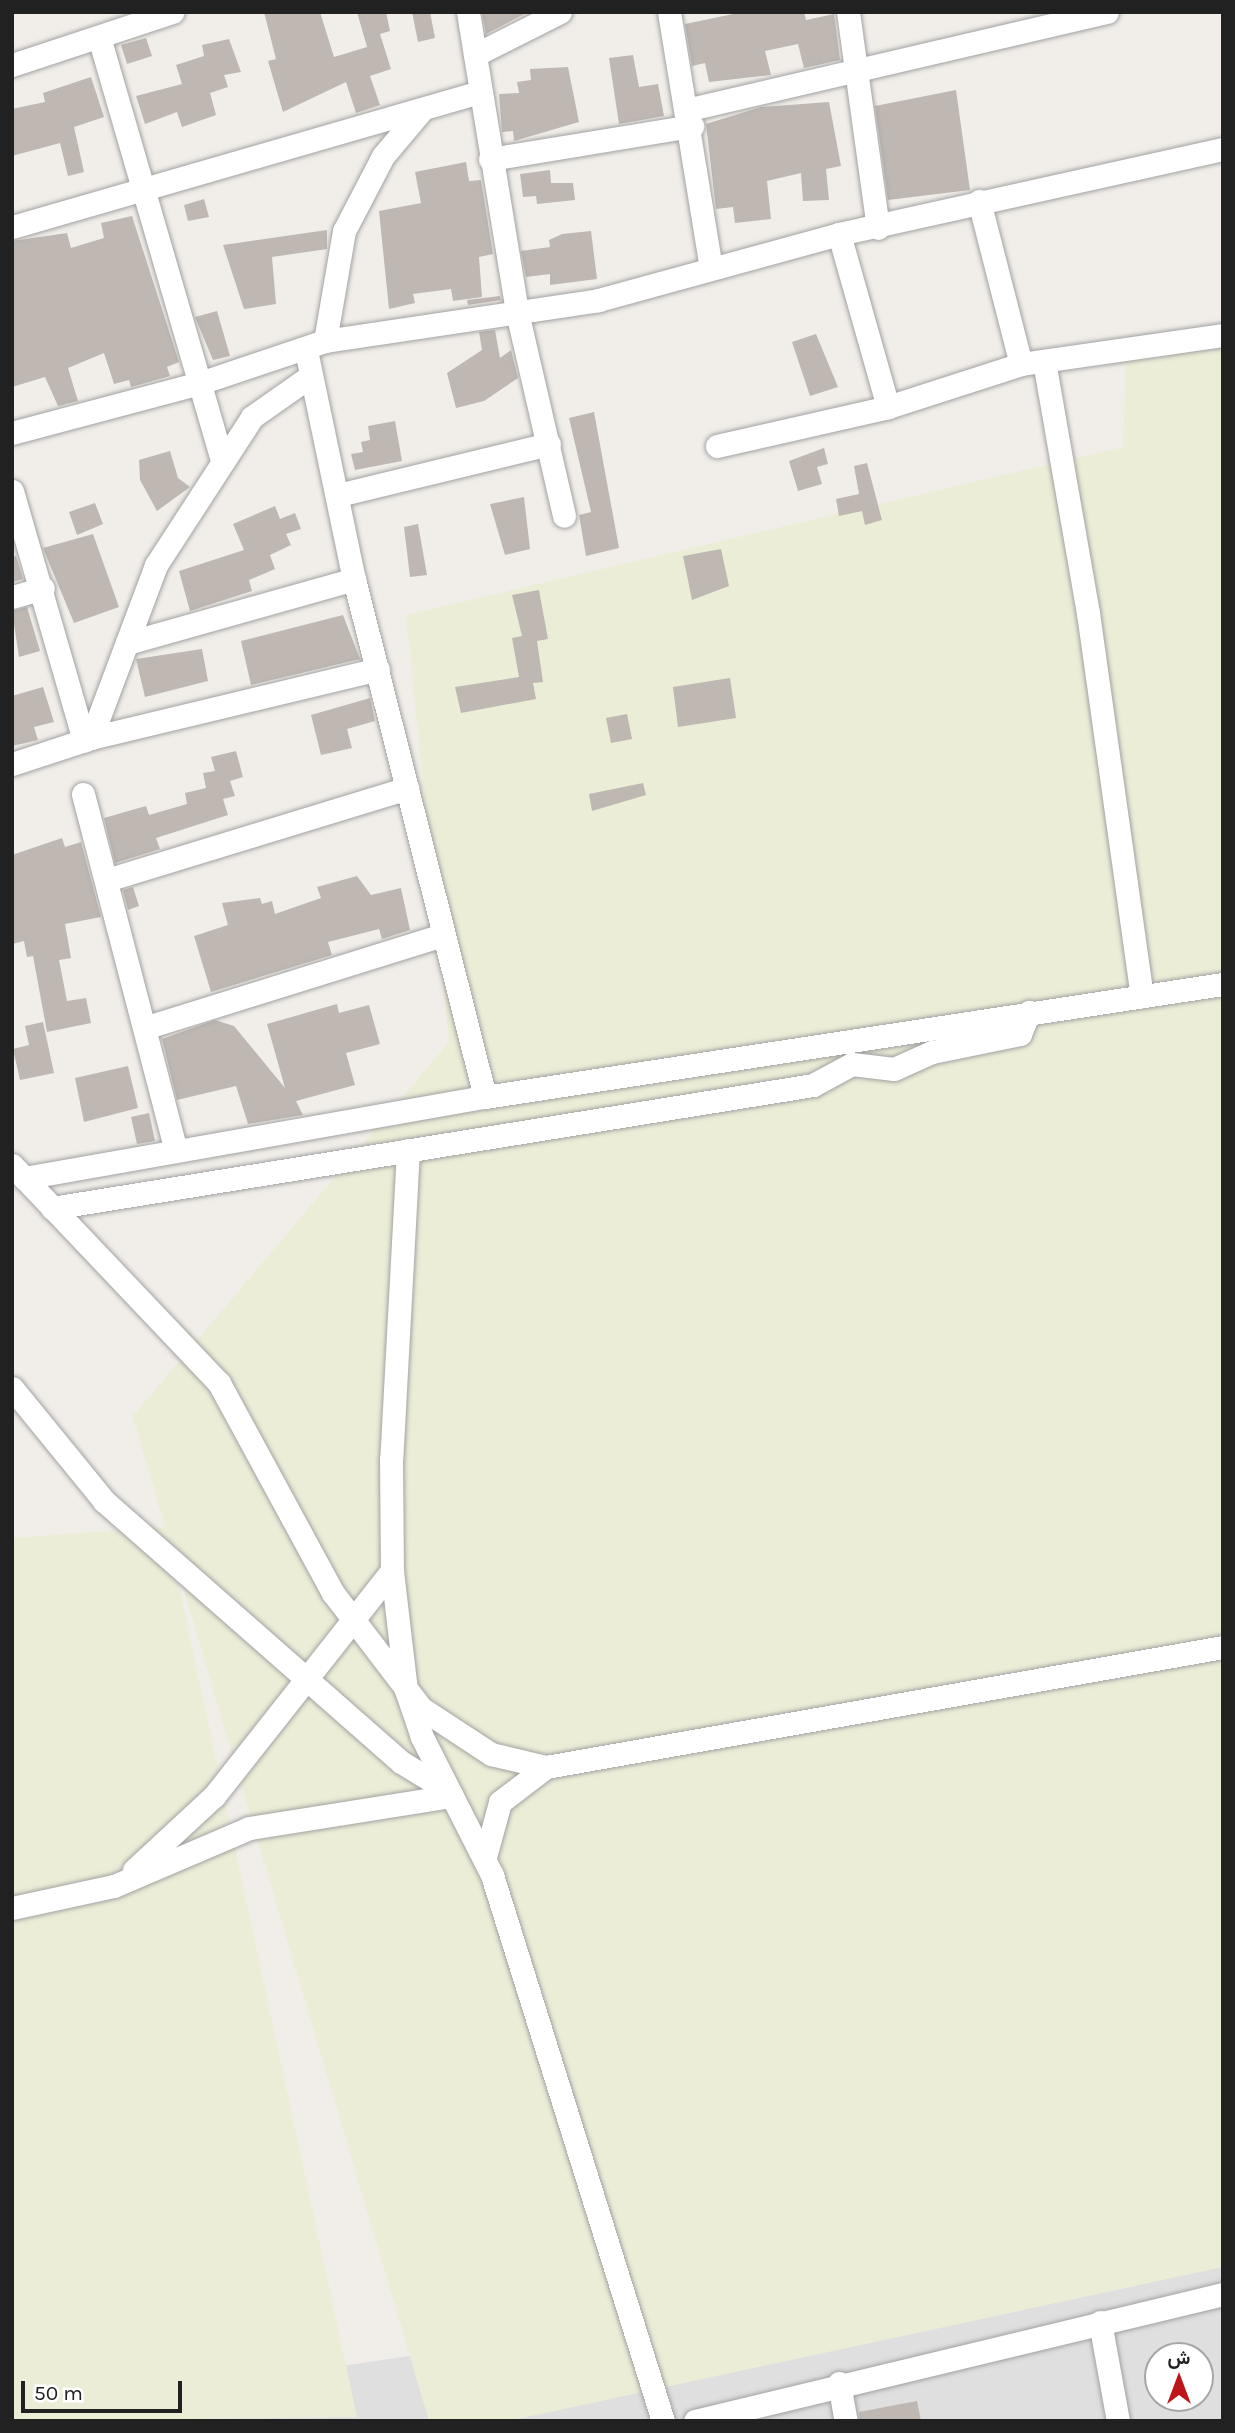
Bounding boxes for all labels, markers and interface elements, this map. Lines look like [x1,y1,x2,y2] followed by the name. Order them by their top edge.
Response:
[1144,2342,1214,2412] north arrow
[1168,2347,1190,2369] text: ش
[24,2366,186,2410] scale bar
[34,2381,83,2405] text: 50 m

